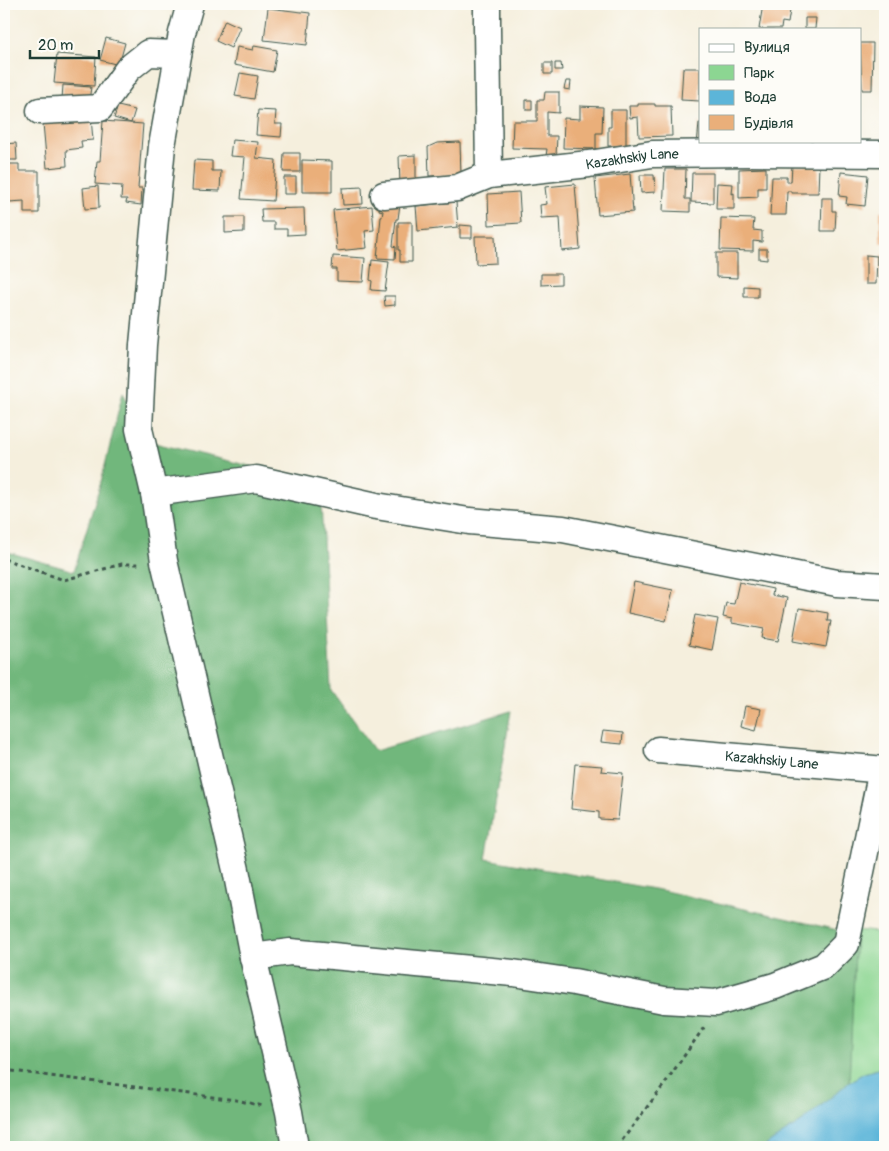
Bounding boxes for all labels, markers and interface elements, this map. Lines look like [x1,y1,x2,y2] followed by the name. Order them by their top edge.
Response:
[30,28,99,60] scale bar
[699,28,862,142] legend
[38,36,73,55] text: 20 m
[744,38,790,57] text: Вулиця
[744,64,775,83] text: Парк
[744,88,777,107] text: Вода
[744,114,793,133] text: Будівля
[584,146,679,173] street label: Kazakhskiy Lane
[724,748,819,773] street label: Kazakhskiy Lane

